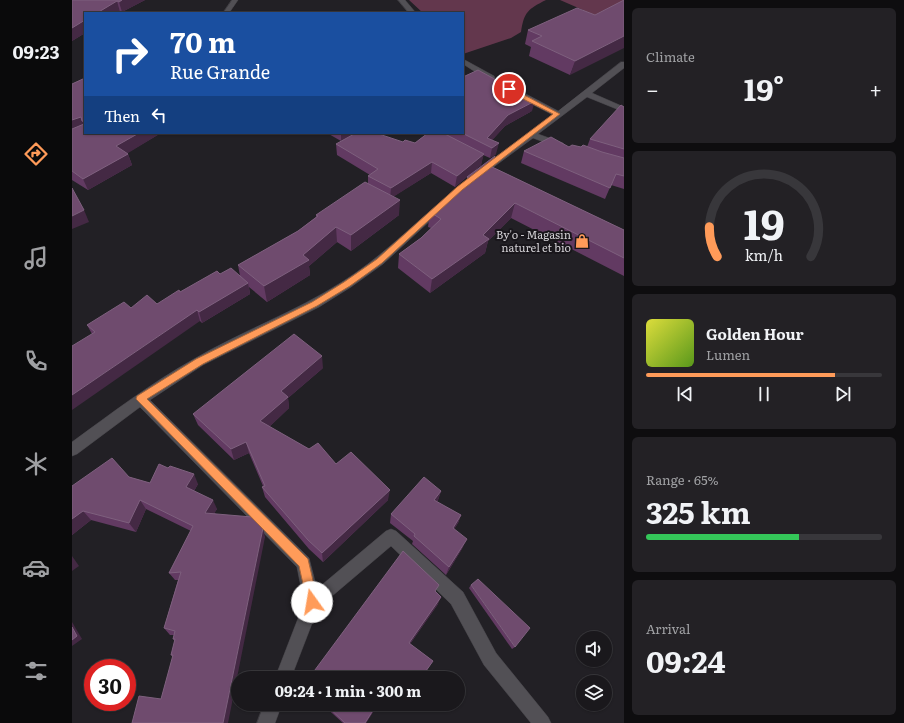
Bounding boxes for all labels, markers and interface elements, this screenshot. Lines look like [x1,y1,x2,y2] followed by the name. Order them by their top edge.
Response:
[170,20,236,62] text: 70 m
[104,28,156,80] icon: right
[13,38,60,65] text: 09:23
[646,47,695,66] text: Climate
[170,58,270,85] text: Rue Grande
[744,66,784,110] text: 19°
[492,72,526,106] pin
[646,72,659,105] text: −
[869,72,882,105] text: +
[498,78,520,100] icon: arrive
[104,104,140,127] text: Then
[148,104,170,126] icon: left
[22,140,50,168] icon: directions
[743,190,785,252] text: 19
[496,226,571,255] place label: By'o - Magasin naturel et bio
[574,233,590,249] shop icon: By'o - Magasin naturel et bio
[745,243,784,264] text: km/h
[22,244,50,272] icon: music
[706,322,804,345] text: Golden Hour
[706,345,750,364] text: Lumen
[22,347,50,375] icon: phone
[674,383,696,405] icon: previous
[753,383,775,405] icon: pause
[832,383,854,405] icon: next
[22,450,50,478] icon: climate
[646,470,719,489] text: Range · 65%
[646,489,751,533] text: 325 km
[22,554,50,582] icon: car
[291,581,333,623] position arrow
[646,619,690,638] text: Arrival
[576,631,612,711] map controls
[576,631,612,667] button: sound
[646,638,726,682] text: 09:24
[22,657,50,685] icon: filters
[84,659,136,711] speed limit sign: 30
[576,675,612,711] button: layers
[275,679,421,702] text: 09:24 · 1 min · 300 m

